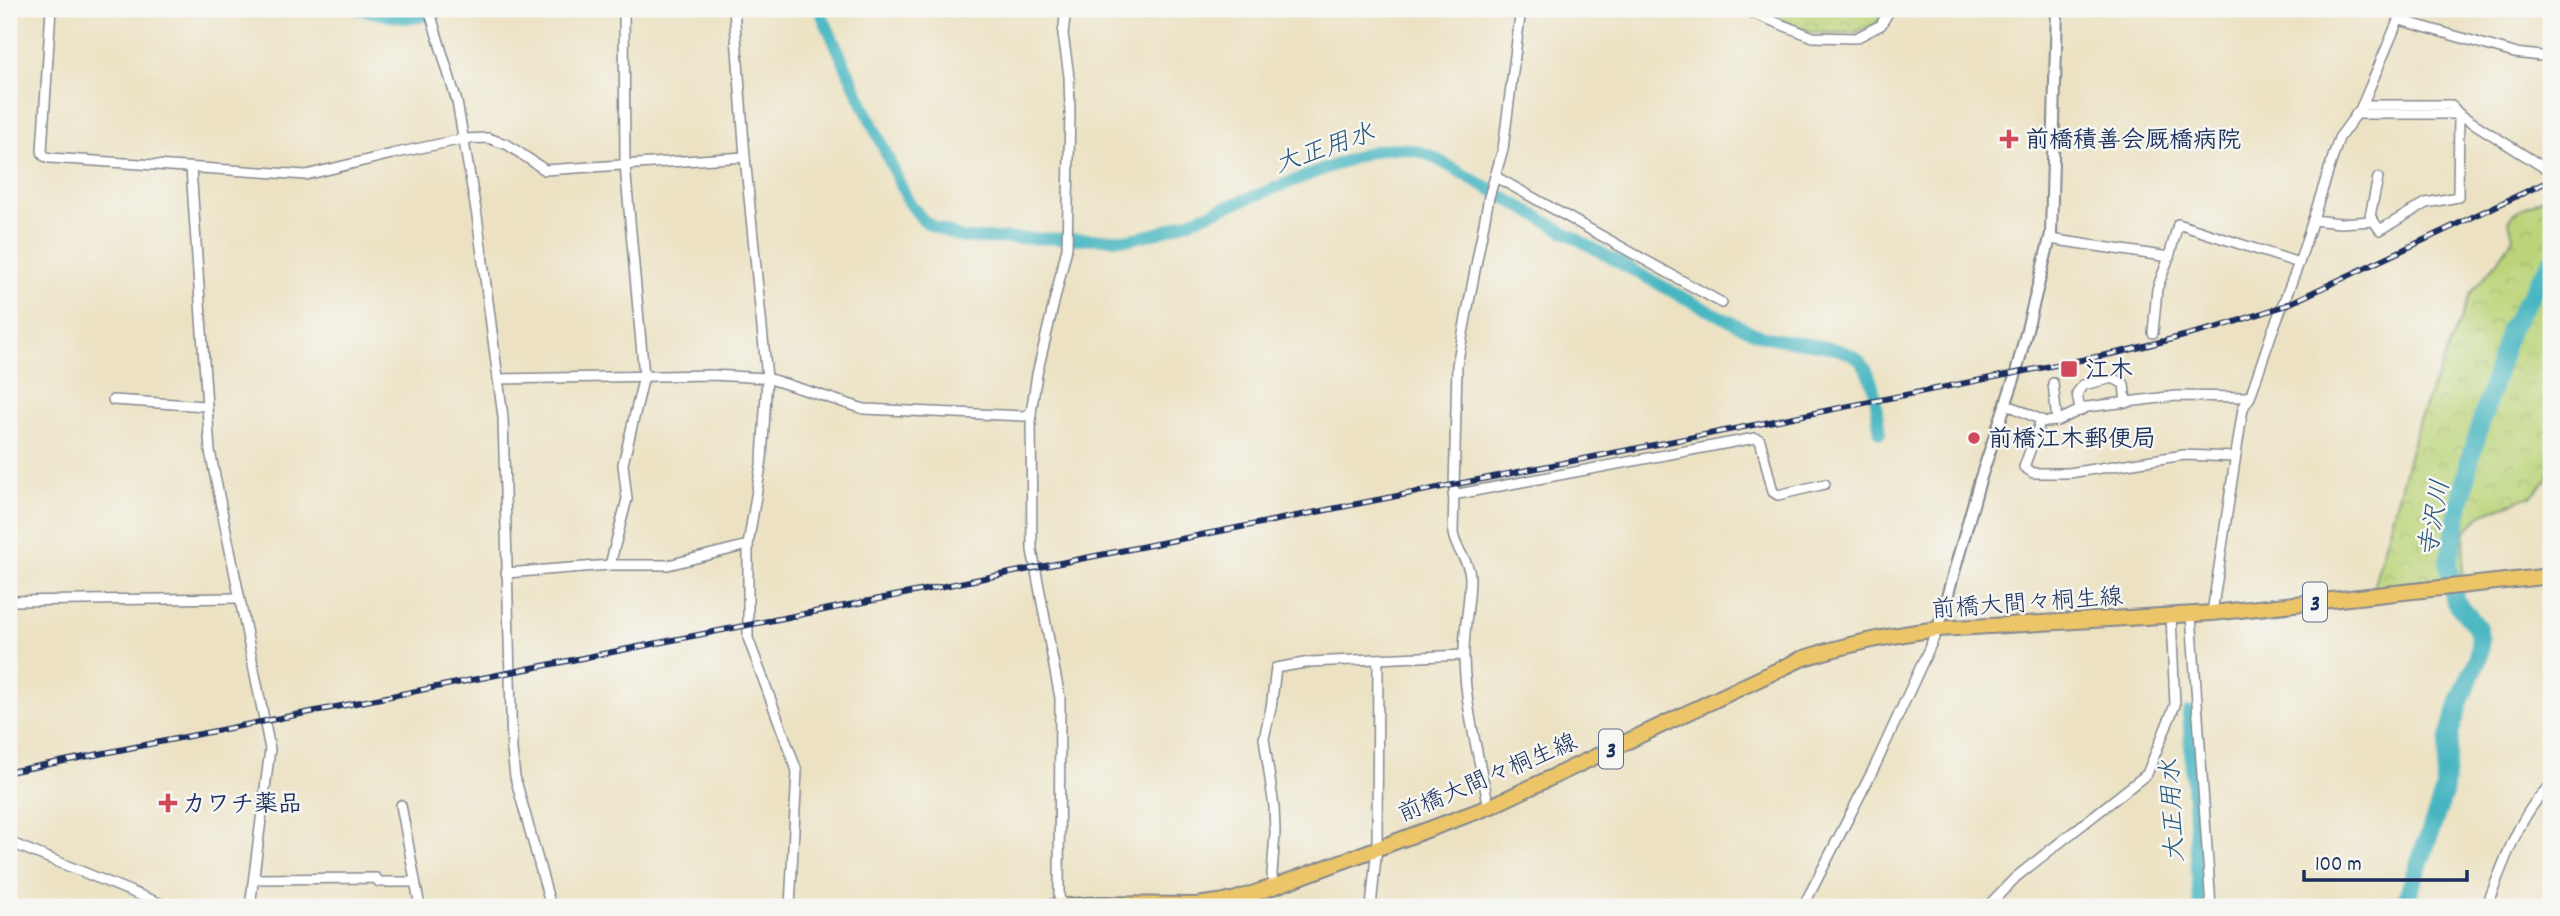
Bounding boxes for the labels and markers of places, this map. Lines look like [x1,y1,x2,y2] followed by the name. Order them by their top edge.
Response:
[2025,125,2241,159] place label: 前橋積善会厩橋病院
[1999,129,2019,149] marker: 前橋積善会厩橋病院
[2085,355,2133,389] place label: 江木
[2059,359,2079,379] marker: 江木
[1988,424,2156,458] place label: 前橋江木郵便局
[1966,430,1982,446] marker: 前橋江木郵便局
[182,789,302,823] place label: カワチ薬品
[160,795,176,811] marker: カワチ薬品

